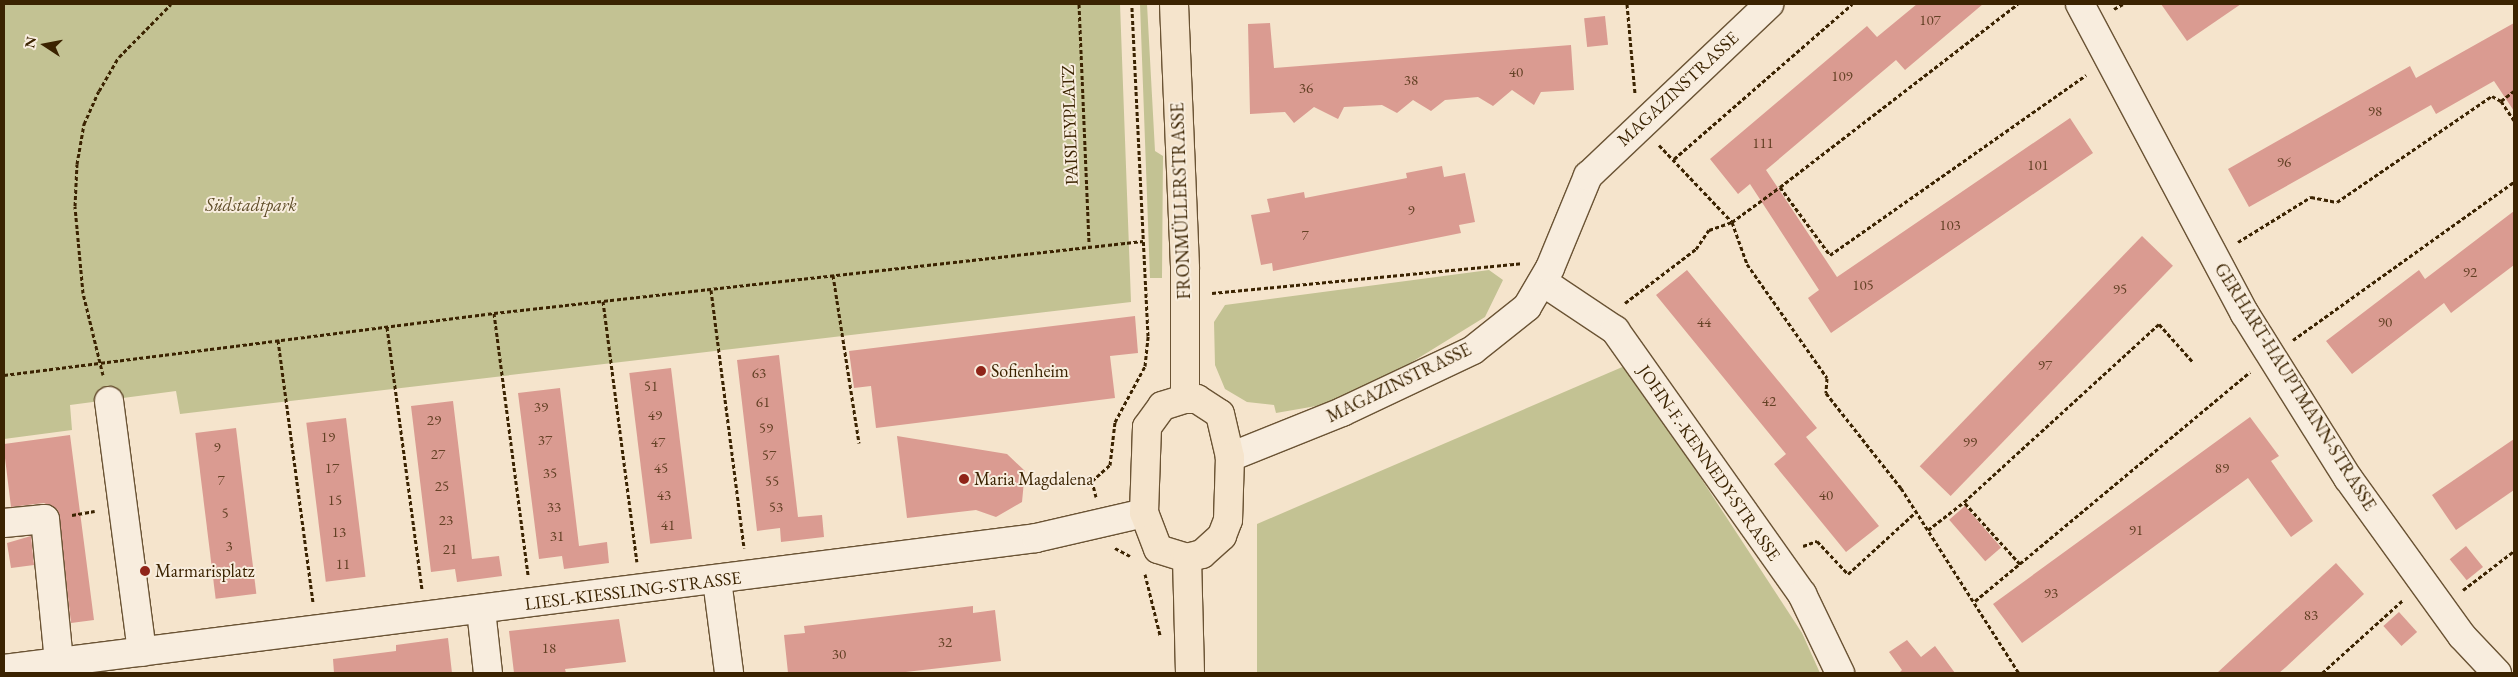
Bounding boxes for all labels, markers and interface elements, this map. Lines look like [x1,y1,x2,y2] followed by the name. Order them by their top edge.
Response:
[1919,11,1941,29] house number: 107
[20,20,70,70] north arrow
[1613,27,1743,151] street label: MAGAZINSTRASSE
[20,35,40,49] text: N
[1509,63,1523,81] house number: 40
[1057,64,1083,186] street label: PAISLEYPLATZ
[1831,67,1853,85] house number: 109
[1404,71,1418,89] house number: 38
[1299,79,1313,97] house number: 36
[1167,102,1195,300] street label: FRONMÜLLERSTRASSE
[2368,102,2382,120] house number: 98
[1752,134,1774,152] house number: 111
[2277,153,2291,171] house number: 96
[2027,156,2049,174] house number: 101
[205,194,297,216] park label: Südstadtpark
[1407,201,1415,219] house number: 9
[1939,216,1961,234] house number: 103
[1301,226,1309,244] house number: 7
[2210,259,2380,515] street label: GERHART-HAUPTMANN-STRASSE
[2463,263,2477,281] house number: 92
[1852,276,1874,294] house number: 105
[2113,280,2127,298] house number: 95
[1697,313,1711,331] house number: 44
[2378,313,2392,331] house number: 90
[1323,339,1475,427] street label: MAGAZINSTRASSE
[2038,356,2052,374] house number: 97
[991,360,1069,382] place label: Sofienheim
[1633,361,1785,565] street label: JOHN-F.-KENNEDY-STRASSE
[752,364,766,382] house number: 63
[975,365,987,377] marker: Sofienheim
[644,377,658,395] house number: 51
[1762,392,1776,410] house number: 42
[756,393,770,411] house number: 61
[534,398,548,416] house number: 39
[648,406,662,424] house number: 49
[427,411,441,429] house number: 29
[759,419,773,437] house number: 59
[321,428,335,446] house number: 19
[538,431,552,449] house number: 37
[651,433,665,451] house number: 47
[1963,433,1977,451] house number: 99
[213,438,221,456] house number: 9
[431,445,445,463] house number: 27
[762,446,776,464] house number: 57
[325,459,339,477] house number: 17
[654,459,668,477] house number: 45
[2215,459,2229,477] house number: 89
[543,464,557,482] house number: 35
[974,468,1093,490] place label: Maria Magdalena
[217,471,225,489] house number: 7
[765,472,779,490] house number: 55
[958,473,970,485] marker: Maria Magdalena
[435,477,449,495] house number: 25
[657,486,671,504] house number: 43
[1819,486,1833,504] house number: 40
[328,491,342,509] house number: 15
[547,498,561,516] house number: 33
[769,498,783,516] house number: 53
[221,504,229,522] house number: 5
[439,511,453,529] house number: 23
[661,516,675,534] house number: 41
[2129,521,2143,539] house number: 91
[332,523,346,541] house number: 13
[550,527,564,545] house number: 31
[225,537,233,555] house number: 3
[443,540,457,558] house number: 21
[336,555,350,573] house number: 11
[155,560,254,582] place label: Marmarisplatz
[139,565,151,577] marker: Marmarisplatz
[523,567,743,615] street label: LIESL-KIESSLING-STRASSE
[2044,584,2058,602] house number: 93
[2304,606,2318,624] house number: 83
[938,633,952,651] house number: 32
[542,639,556,657] house number: 18
[832,645,846,663] house number: 30

